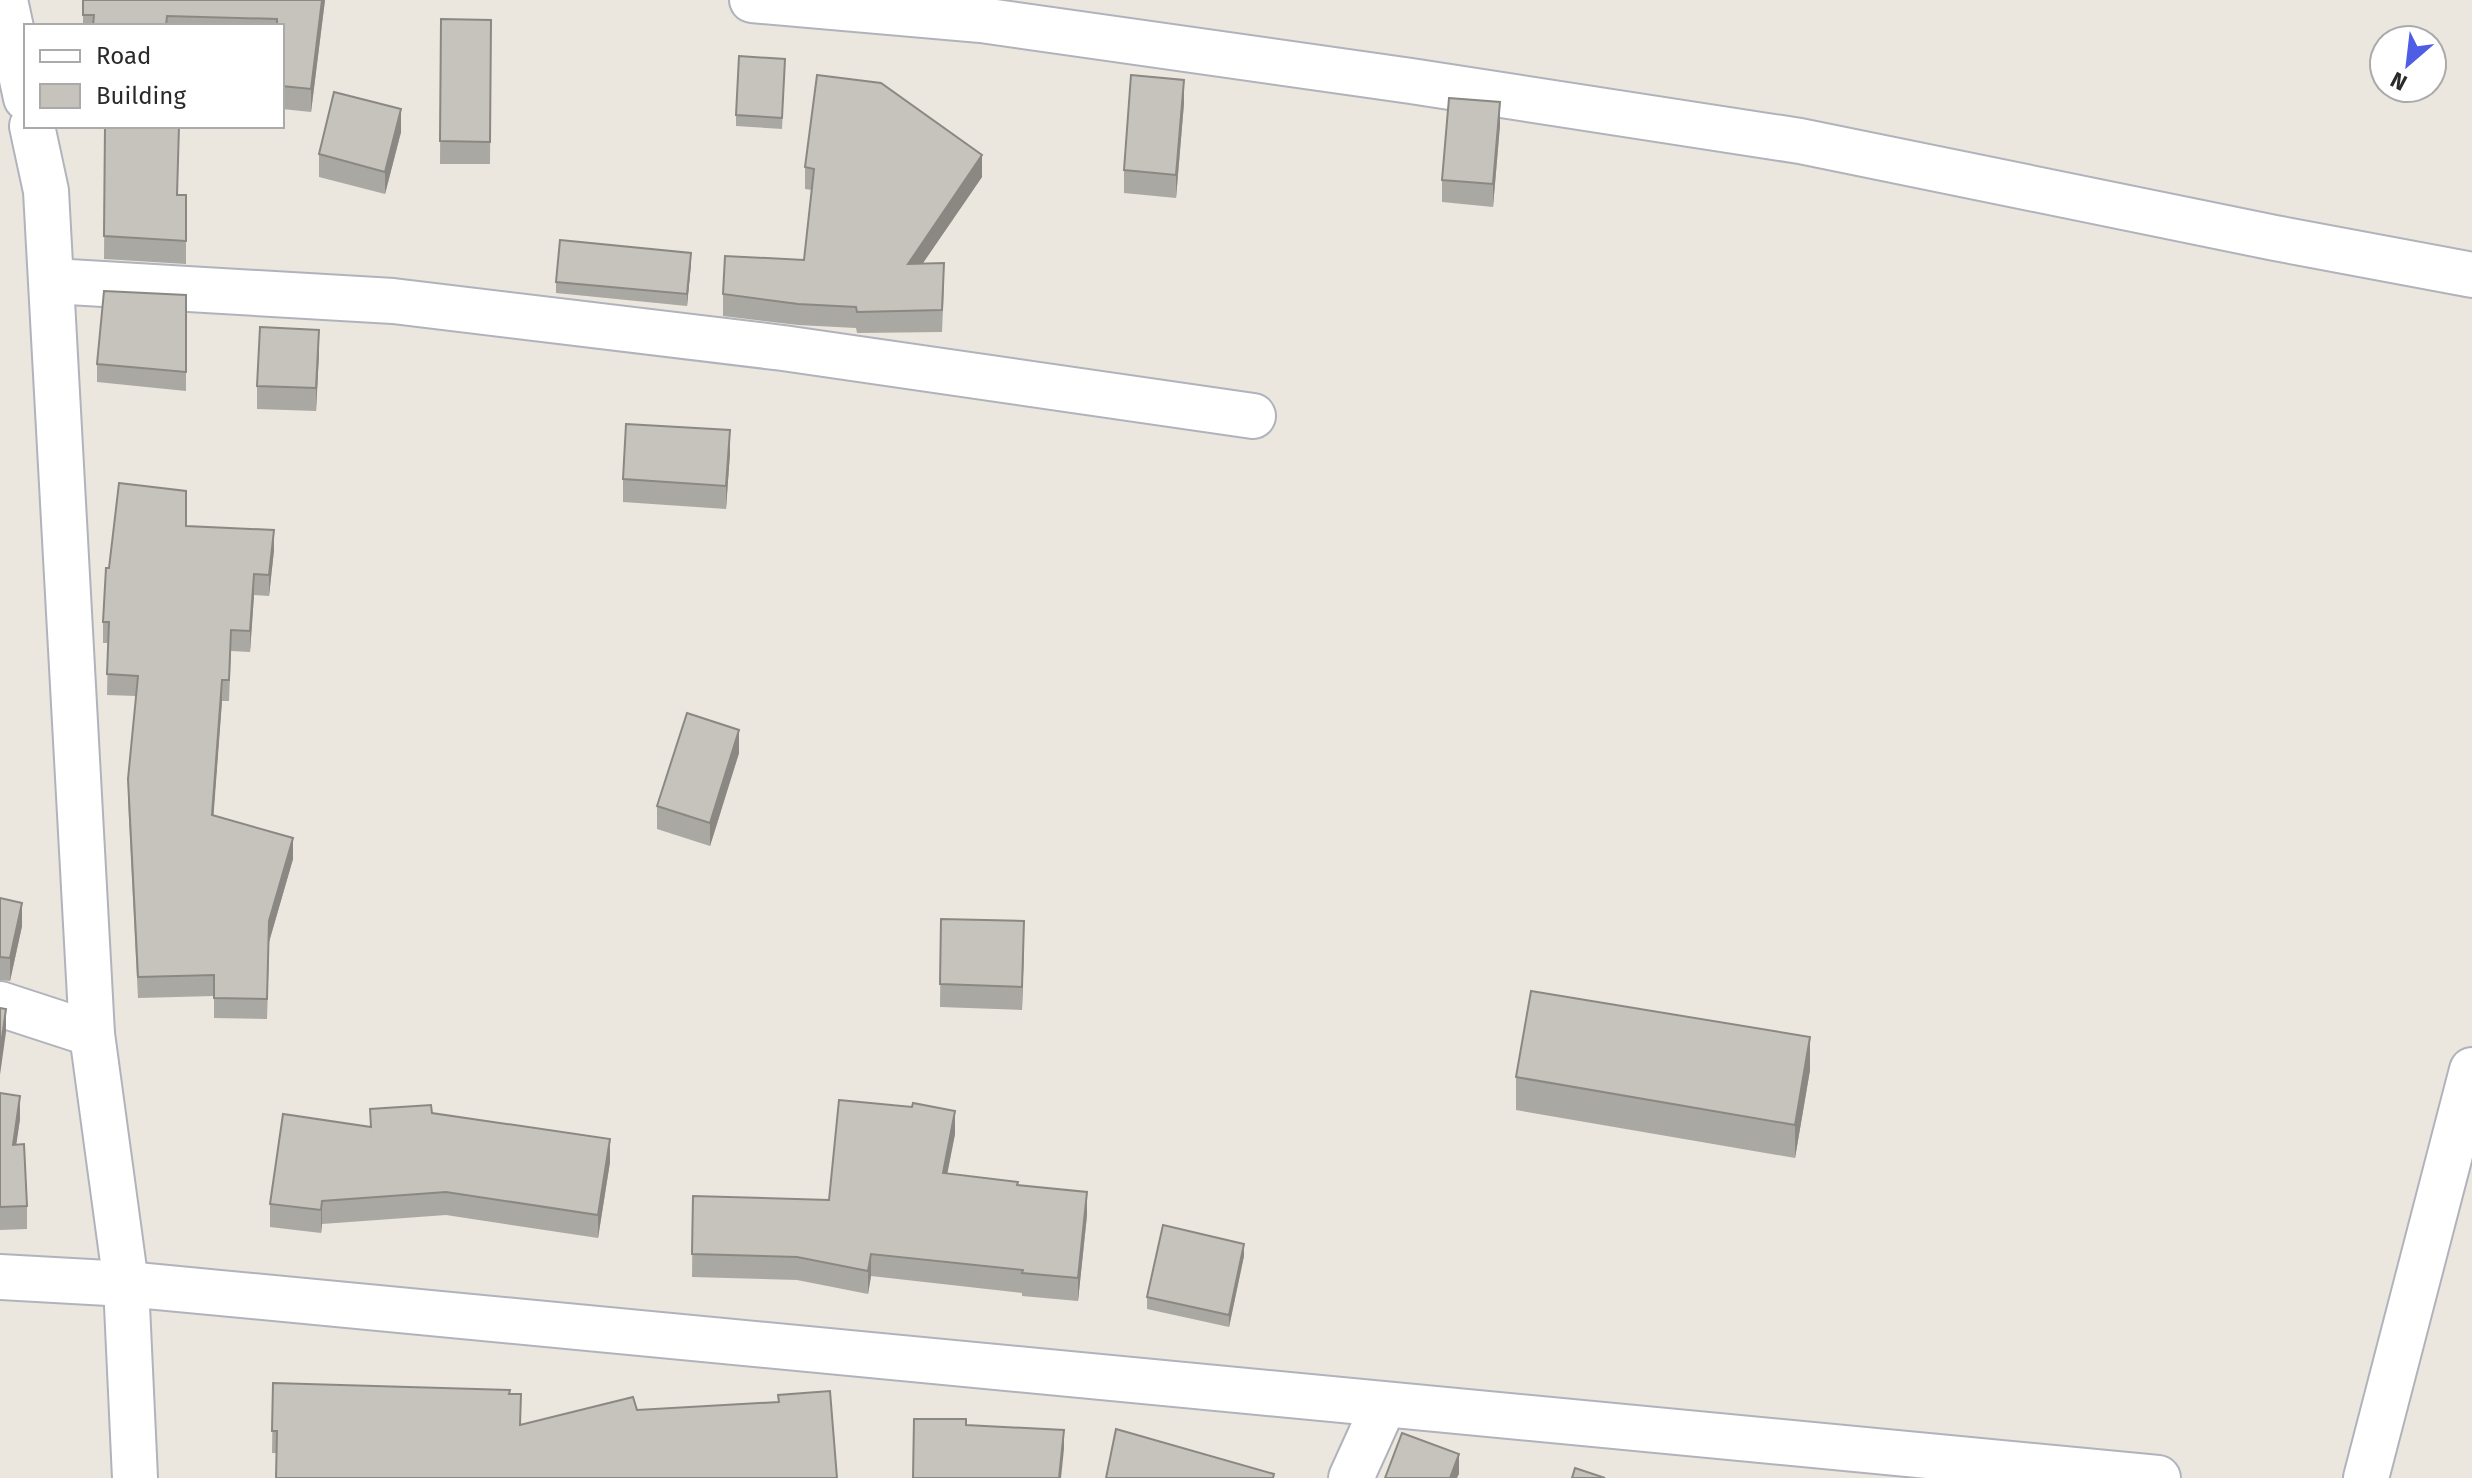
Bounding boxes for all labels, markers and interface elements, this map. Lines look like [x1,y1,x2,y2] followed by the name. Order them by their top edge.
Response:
[24,24,284,128] legend
[2368,24,2448,104] north arrow
[96,42,151,70] text: Road
[2386,66,2412,97] text: N
[96,82,186,110] text: Building

